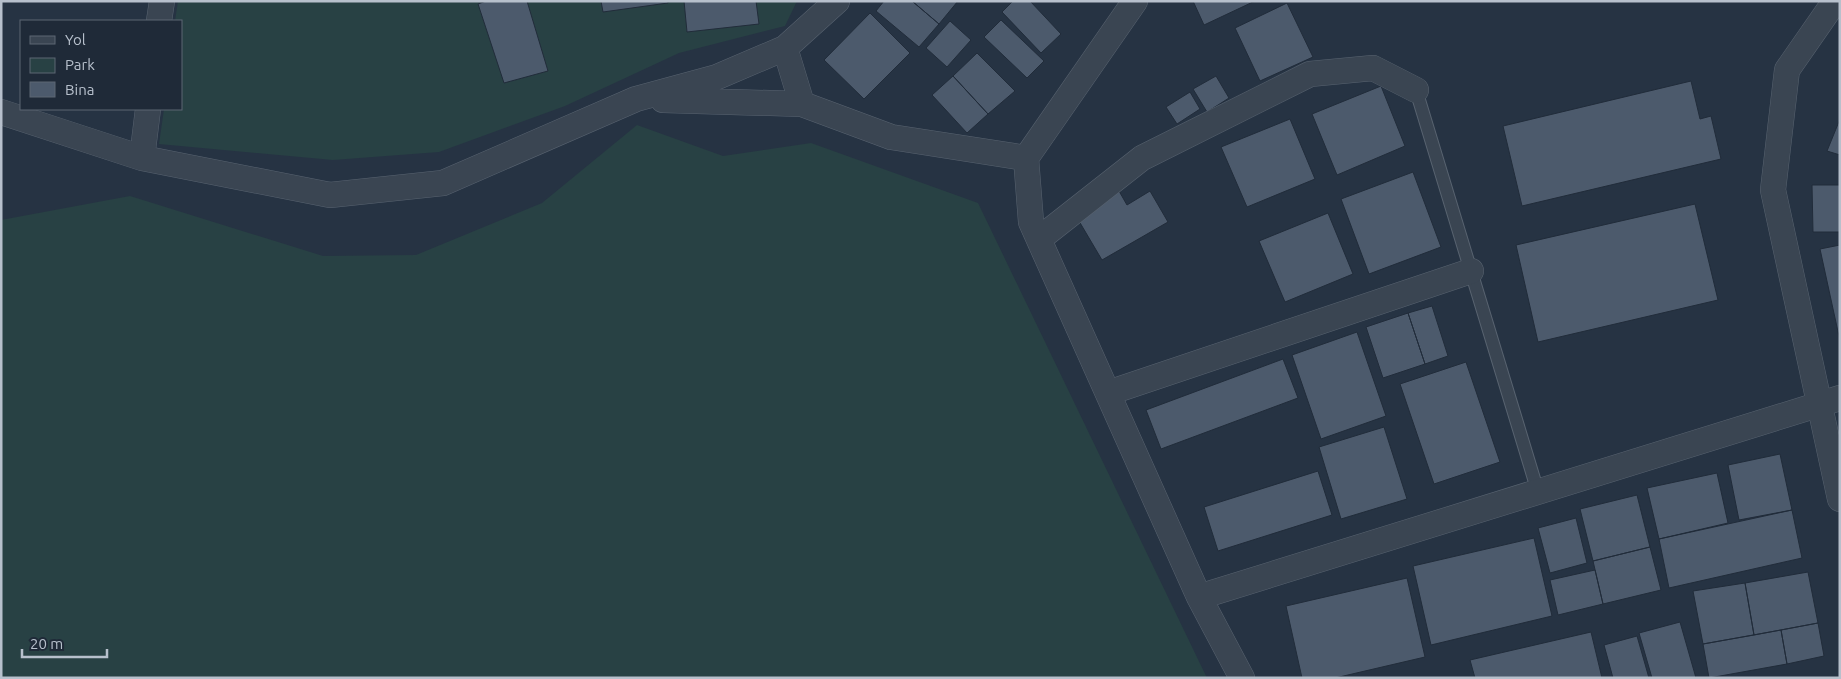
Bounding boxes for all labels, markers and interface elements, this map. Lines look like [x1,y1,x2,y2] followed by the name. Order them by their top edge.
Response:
[20,20,182,110] legend
[65,31,86,48] text: Yol
[65,56,95,73] text: Park
[65,81,94,98] text: Bina
[22,626,108,658] scale bar
[30,635,63,652] text: 20 m

